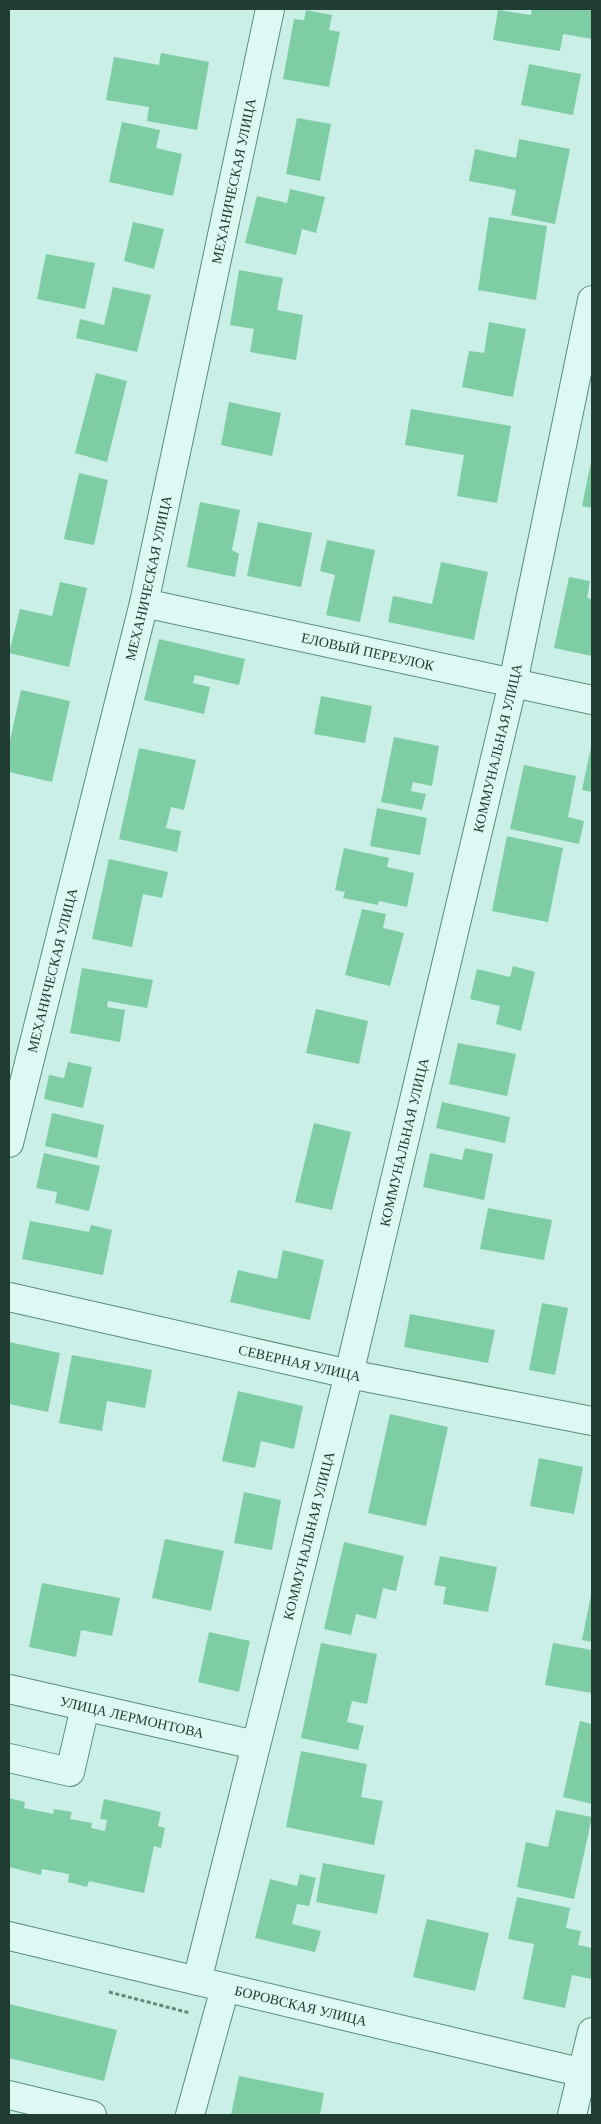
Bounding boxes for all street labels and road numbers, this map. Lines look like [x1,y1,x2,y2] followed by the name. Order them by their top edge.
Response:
[209,96,259,265] street label: МЕХАНИЧЕСКАЯ УЛИЦА
[122,493,174,662] street label: МЕХАНИЧЕСКАЯ УЛИЦА
[300,630,436,673] street label: ЕЛОВЫЙ ПЕРЕУЛОК
[470,661,524,834] street label: КОММУНАЛЬНАЯ УЛИЦА
[24,886,80,1054] street label: МЕХАНИЧЕСКАЯ УЛИЦА
[377,1055,432,1228] street label: КОММУНАЛЬНАЯ УЛИЦА
[237,1342,363,1384] street label: СЕВЕРНАЯ УЛИЦА
[280,1449,337,1622] street label: КОММУНАЛЬНАЯ УЛИЦА
[58,1693,206,1741] street label: УЛИЦА ЛЕРМОНТОВА
[233,1983,369,2029] street label: БОРОВСКАЯ УЛИЦА

